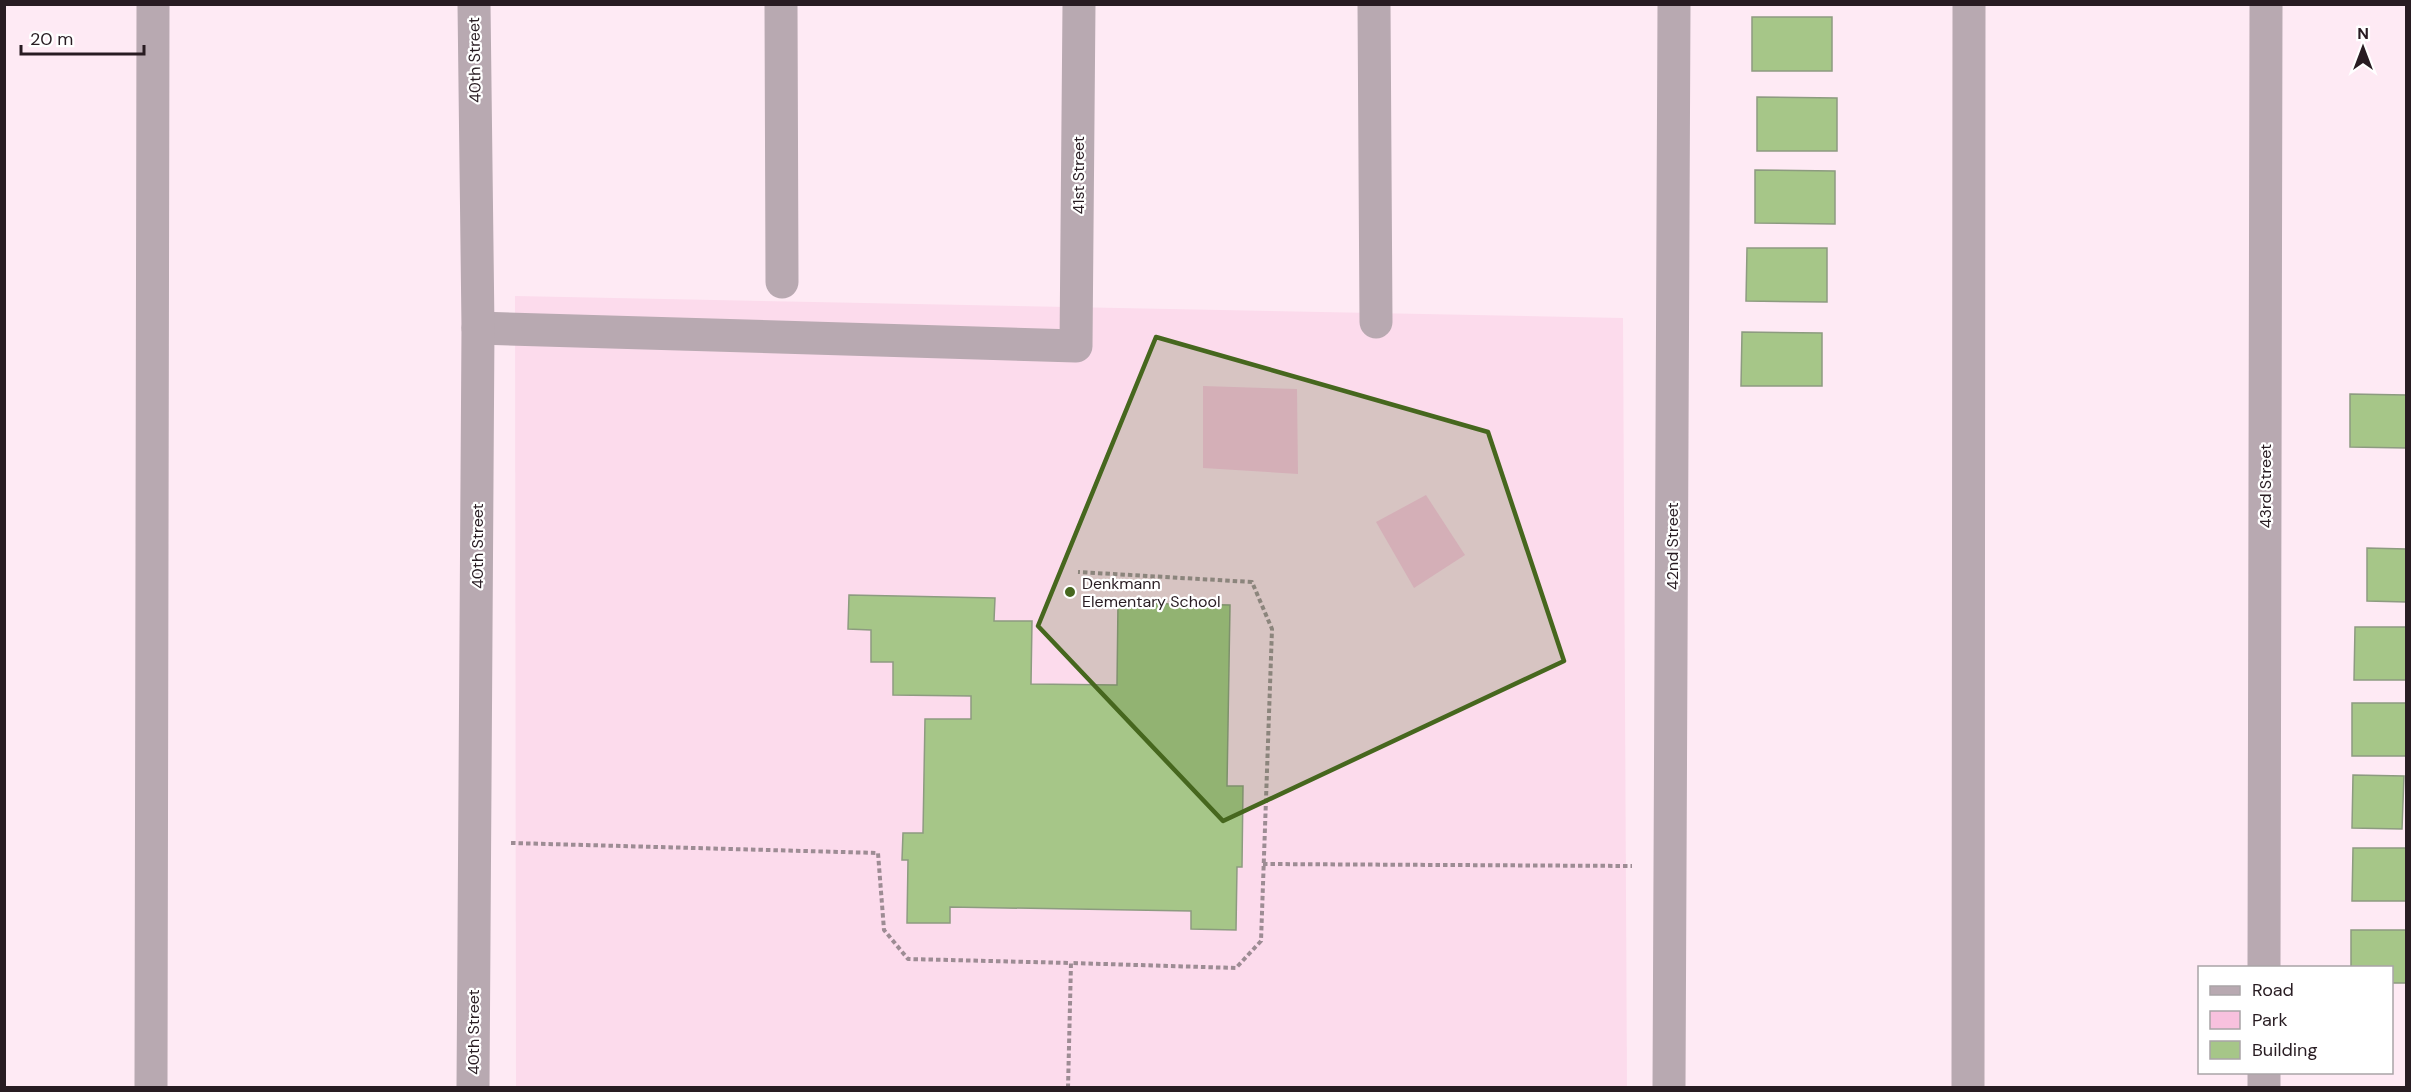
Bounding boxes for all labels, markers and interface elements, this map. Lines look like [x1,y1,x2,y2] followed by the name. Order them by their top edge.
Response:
[463,17,486,103] street label: 40th Street
[21,18,144,56] scale bar
[2333,18,2393,78] north arrow
[2357,23,2369,44] text: N
[30,27,73,51] text: 20 m
[1068,136,1089,214] street label: 41st Street
[2255,444,2276,528] street label: 43rd Street
[1662,502,1683,590] street label: 42nd Street
[467,503,488,589] street label: 40th Street
[1082,573,1220,612] place label: Denkmann Elementary School
[1063,585,1077,599] marker: Denkmann Elementary School
[2198,966,2393,1074] legend
[2252,978,2294,1002] text: Road
[463,989,484,1075] street label: 40th Street
[2252,1008,2288,1032] text: Park
[2252,1038,2317,1062] text: Building

